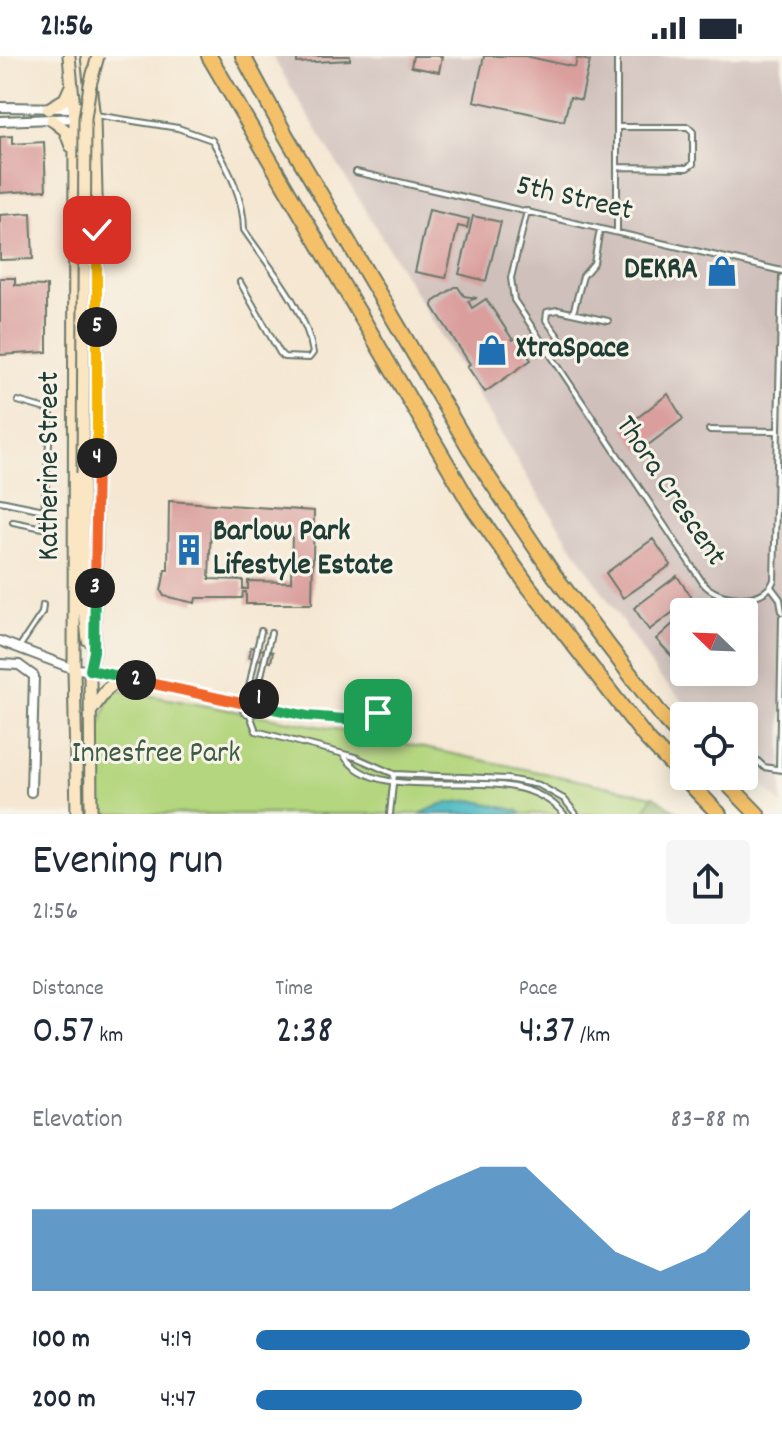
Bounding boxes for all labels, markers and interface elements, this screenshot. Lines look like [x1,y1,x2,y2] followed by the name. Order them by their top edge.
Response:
[40,7,93,50] text: 21:56
[511,166,637,234] street label: 5th Street
[63,196,131,264] pin
[75,208,119,252] icon: check
[624,250,698,293] place label: DEKRA
[705,254,739,288] shop icon: DEKRA
[77,307,117,347] pin: 5
[92,311,102,342] text: 5
[516,329,629,372] place label: XtraSpace
[475,333,509,367] shop icon: XtraSpace
[30,371,73,561] street label: Katherine Street
[603,408,735,576] street label: Thora Crescent
[77,438,117,478] pin: 4
[92,442,102,473] text: 4
[213,512,393,589] place label: Barlow Park Lifestyle Estate
[172,533,206,567] building icon: Barlow Park Lifestyle Estate
[75,568,115,608] pin: 3
[90,572,100,603] text: 3
[670,598,758,686] north arrow
[670,598,758,790] map controls
[116,660,156,700] pin: 2
[131,664,141,695] text: 2
[239,679,279,719] pin: 1
[344,679,412,747] pin
[257,683,261,714] text: 1
[356,691,400,735] icon: arrive
[670,702,758,790] button: locate
[72,734,240,777] park label: Innesfree Park
[32,832,223,895] text: Evening run
[666,840,750,924] button: share
[32,894,78,931] text: 21:56
[32,974,104,1005] text: Distance
[275,974,313,1005] text: Time
[519,974,558,1005] text: Pace
[32,1005,94,1062] text: 0.57
[275,1005,333,1062] text: 2:38
[519,1005,575,1062] text: 4:37
[94,1021,123,1052] text: km
[575,1021,610,1052] text: /km
[32,1102,122,1139] text: Elevation
[670,1102,750,1139] text: 83–88 m
[32,1322,90,1359] text: 100 m
[160,1322,193,1359] text: 4:19
[32,1382,96,1419] text: 200 m
[160,1382,196,1419] text: 4:47

